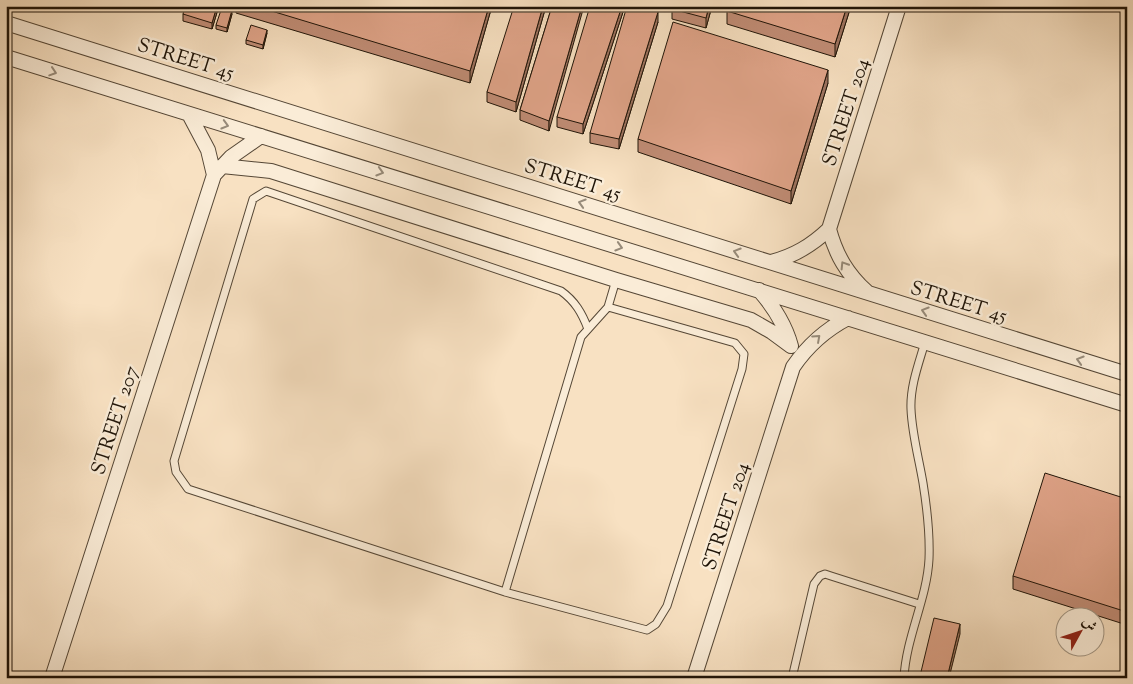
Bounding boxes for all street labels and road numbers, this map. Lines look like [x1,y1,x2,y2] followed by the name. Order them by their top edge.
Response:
[133,32,237,89] street label: STREET 45
[816,55,878,170] street label: STREET 204
[520,153,624,210] street label: STREET 45
[906,275,1010,332] street label: STREET 45
[85,363,148,479] street label: STREET 207
[696,459,758,574] street label: STREET 204

